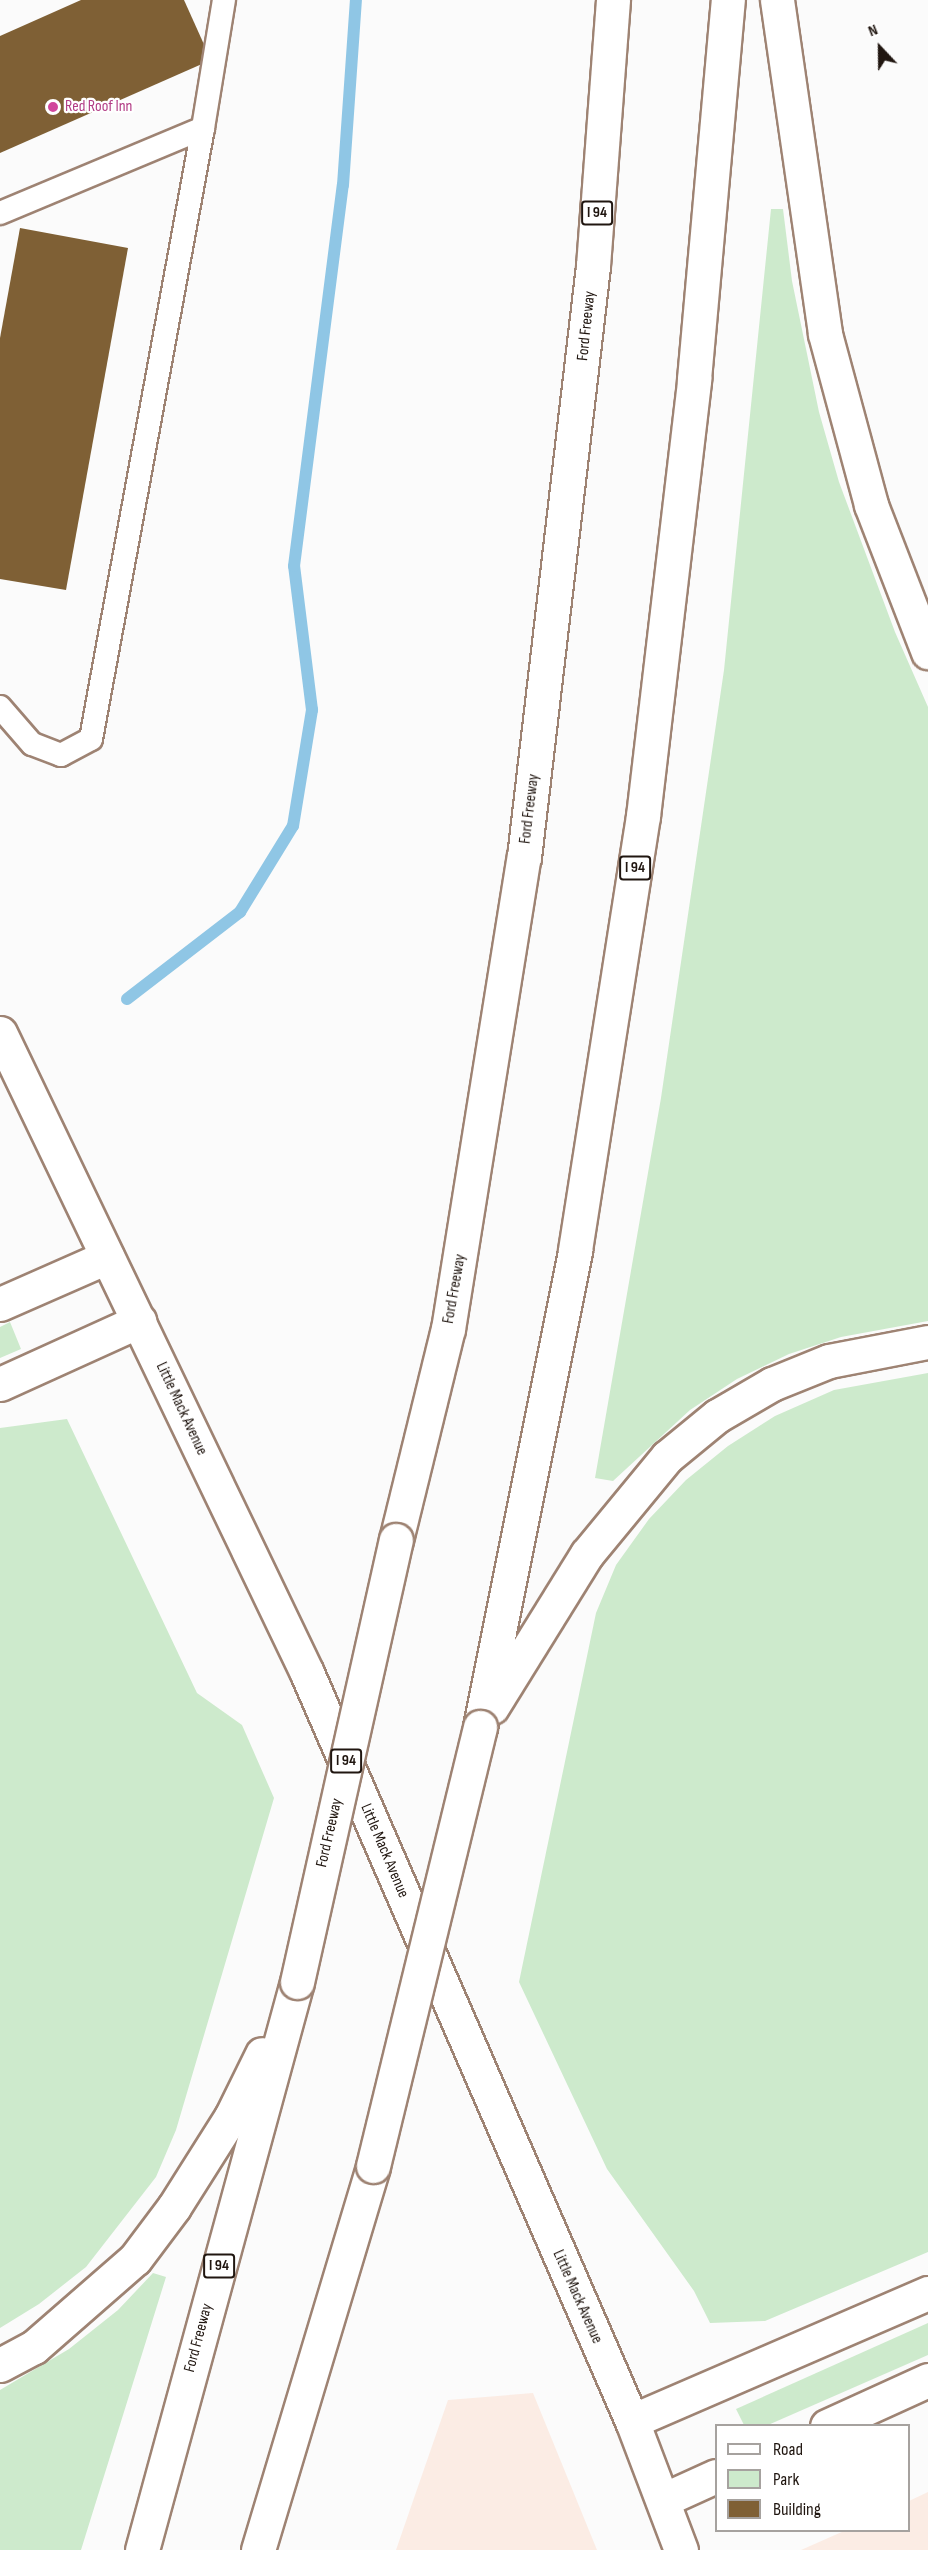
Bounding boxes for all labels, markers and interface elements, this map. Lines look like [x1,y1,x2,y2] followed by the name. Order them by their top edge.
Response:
[850,18,910,78] north arrow
[866,20,881,41] text: N
[65,97,132,117] place label: Red Roof Inn
[46,100,60,114] marker: Red Roof Inn
[580,201,614,225] road number: I 94
[574,290,600,362] street label: Ford Freeway
[516,773,544,845] street label: Ford Freeway
[618,856,652,880] road number: I 94
[439,1253,471,1325] street label: Ford Freeway
[151,1359,211,1459] street label: Little Mack Avenue
[330,1749,362,1773] road number: I 94
[313,1797,347,1869] street label: Ford Freeway
[356,1801,412,1901] street label: Little Mack Avenue
[548,2247,606,2347] street label: Little Mack Avenue
[202,2254,236,2278] road number: I 94
[181,2302,217,2374] street label: Ford Freeway
[715,2424,910,2532] legend
[773,2439,803,2460] text: Road
[773,2469,799,2490] text: Park
[773,2499,821,2520] text: Building

